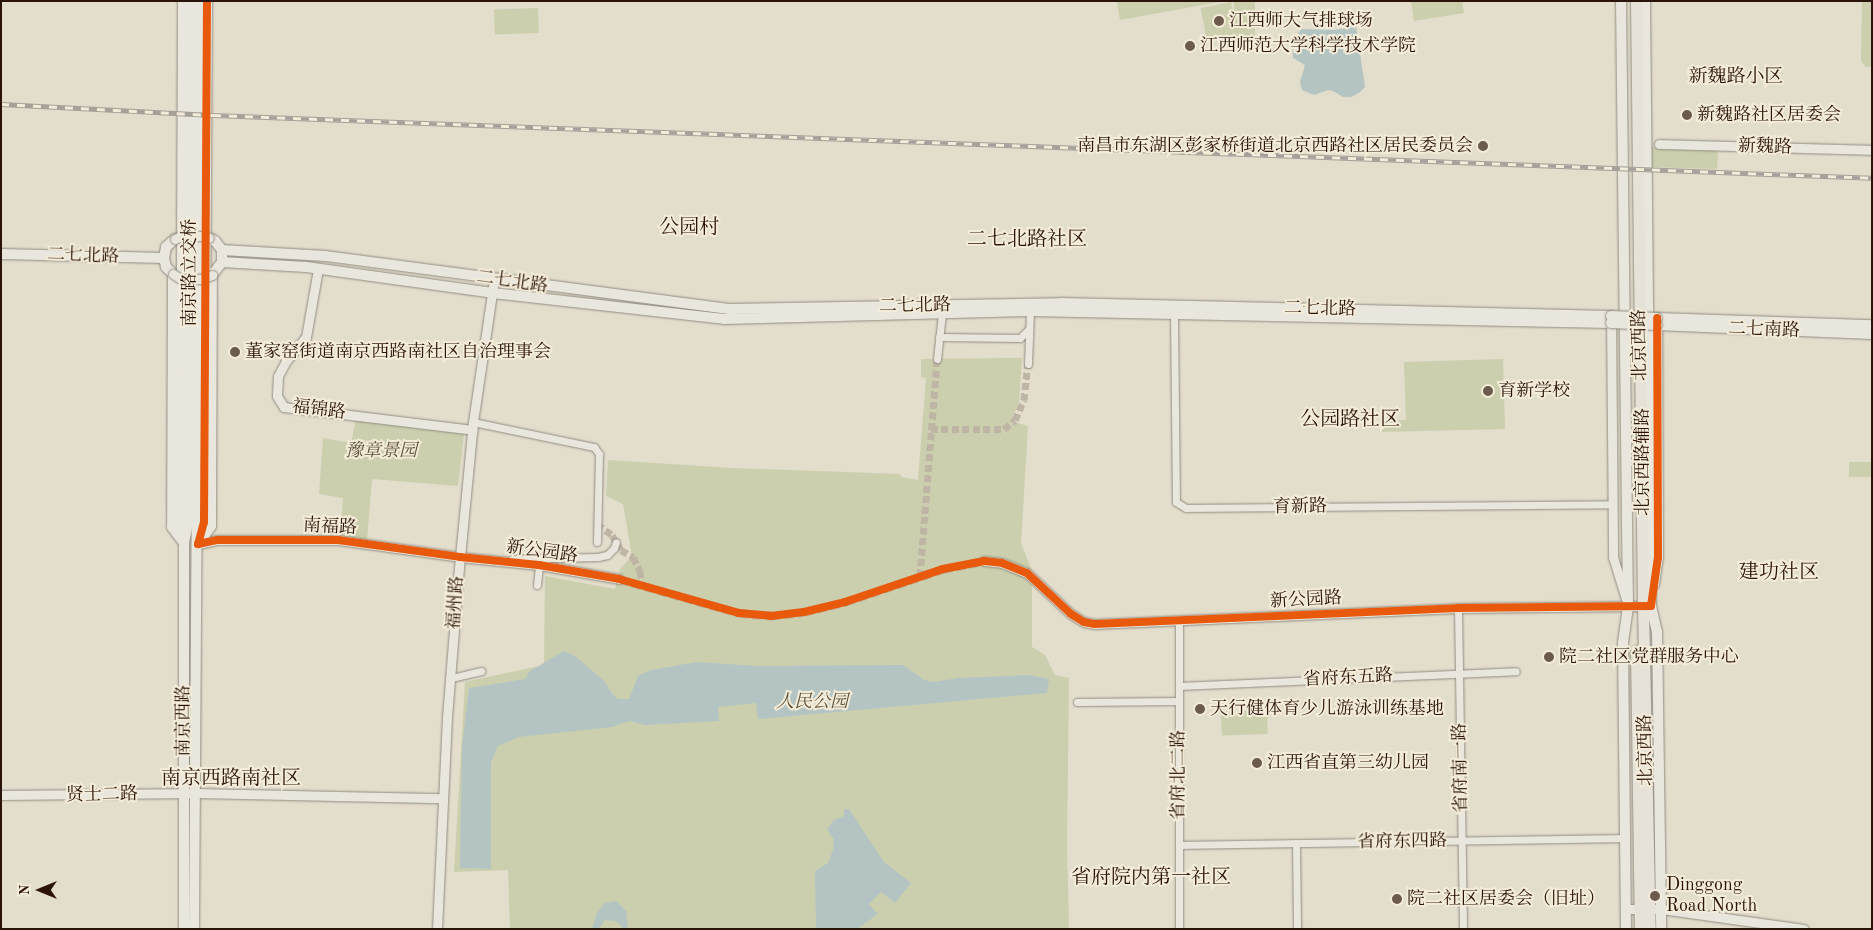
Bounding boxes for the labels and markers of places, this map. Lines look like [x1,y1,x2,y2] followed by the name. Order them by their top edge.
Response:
[1229,10,1373,32] place label: 江西师大气排球场
[1213,15,1225,27] marker: 江西师大气排球场
[1200,35,1416,57] place label: 江西师范大学科学技术学院
[1184,40,1196,52] marker: 江西师范大学科学技术学院
[1697,104,1841,126] place label: 新魏路社区居委会
[1681,109,1693,121] marker: 新魏路社区居委会
[1077,135,1473,157] place label: 南昌市东湖区彭家桥街道北京西路社区居民委员会
[1477,140,1489,152] marker: 南昌市东湖区彭家桥街道北京西路社区居民委员会
[245,341,551,363] place label: 董家窑街道南京西路南社区自治理事会
[229,346,241,358] marker: 董家窑街道南京西路南社区自治理事会
[1498,380,1570,402] place label: 育新学校
[1482,385,1494,397] marker: 育新学校
[1559,646,1739,668] place label: 院二社区党群服务中心
[1543,651,1555,663] marker: 院二社区党群服务中心
[1210,698,1444,720] place label: 天行健体育少儿游泳训练基地
[1194,703,1206,715] marker: 天行健体育少儿游泳训练基地
[1267,752,1429,774] place label: 江西省直第三幼儿园
[1251,757,1263,769] marker: 江西省直第三幼儿园
[1666,875,1757,918] place label: Dinggong Road North
[1407,888,1605,910] place label: 院二社区居委会（旧址）
[1648,889,1662,903] marker: Dinggong Road North
[1391,893,1403,905] marker: 院二社区居委会（旧址）

